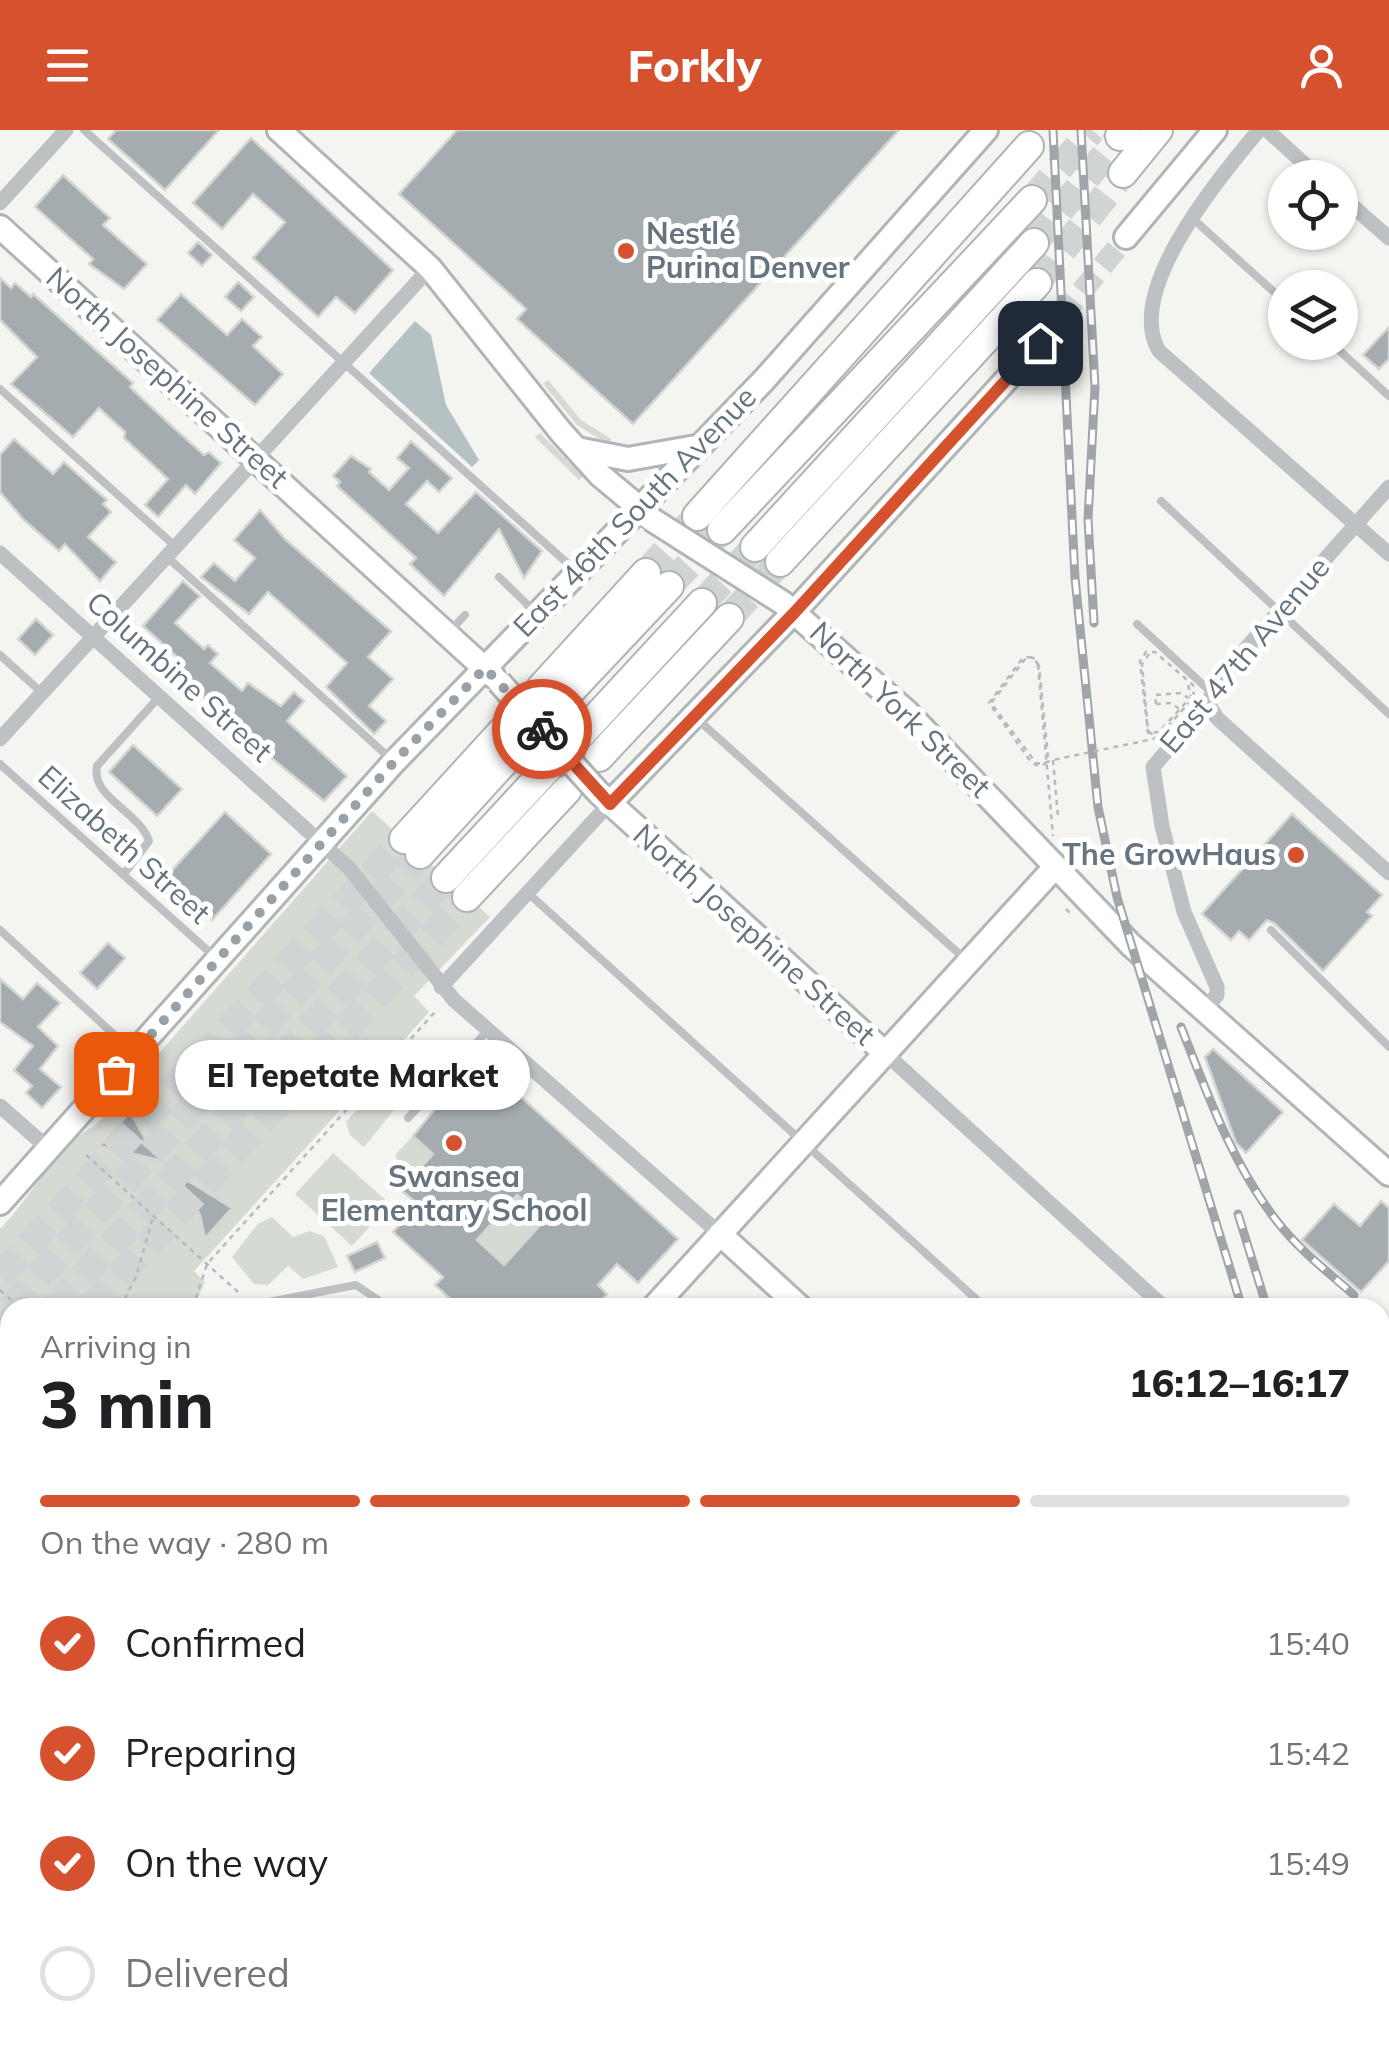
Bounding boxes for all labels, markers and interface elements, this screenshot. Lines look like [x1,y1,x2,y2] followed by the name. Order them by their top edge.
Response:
[628,37,761,93] text: Forkly
[40,38,95,93] icon: menu
[1294,38,1349,93] icon: person
[1268,160,1358,360] map controls
[1268,160,1358,250] button: locate
[646,214,850,286] place label: Nestlé Purina Denver
[615,240,637,262] marker: Nestlé Purina Denver
[39,259,297,496] street label: North Josephine Street
[1268,270,1358,360] button: layers
[998,301,1083,386] pin
[1013,316,1068,371] icon: home
[505,378,764,645] street label: East 46th South Avenue
[1151,548,1337,760] street label: East 47th Avenue
[79,583,281,770] street label: Columbine Street
[802,613,999,805] street label: North York Street
[492,679,592,779] courier
[515,702,570,757] icon: bike
[31,757,219,931] street label: Elizabeth Street
[626,816,884,1053] street label: North Josephine Street
[1062,835,1276,873] place label: The GrowHaus
[1285,844,1307,866] marker: The GrowHaus
[74,1032,159,1117] pin
[176,1039,531,1109] callout: El Tepetate Market
[89,1047,144,1102] icon: bag
[207,1055,498,1095] text: El Tepetate Market
[443,1132,465,1154] marker: Swansea Elementary School
[321,1157,587,1229] place label: Swansea Elementary School
[40,1326,192,1366] text: Arriving in
[1129,1359,1350,1407] text: 16:12–16:17
[40,1363,214,1444] text: 3 min
[40,1522,329,1562] text: On the way · 280 m
[40,1616,95,1671] icon: check
[125,1619,306,1667] text: Confirmed
[1266,1623,1350,1663] text: 15:40
[40,1726,95,1781] icon: check
[125,1729,297,1777] text: Preparing
[1266,1733,1350,1773] text: 15:42
[40,1836,95,1891] icon: check
[125,1839,328,1887] text: On the way
[1266,1843,1350,1883] text: 15:49
[125,1949,290,1997] text: Delivered

